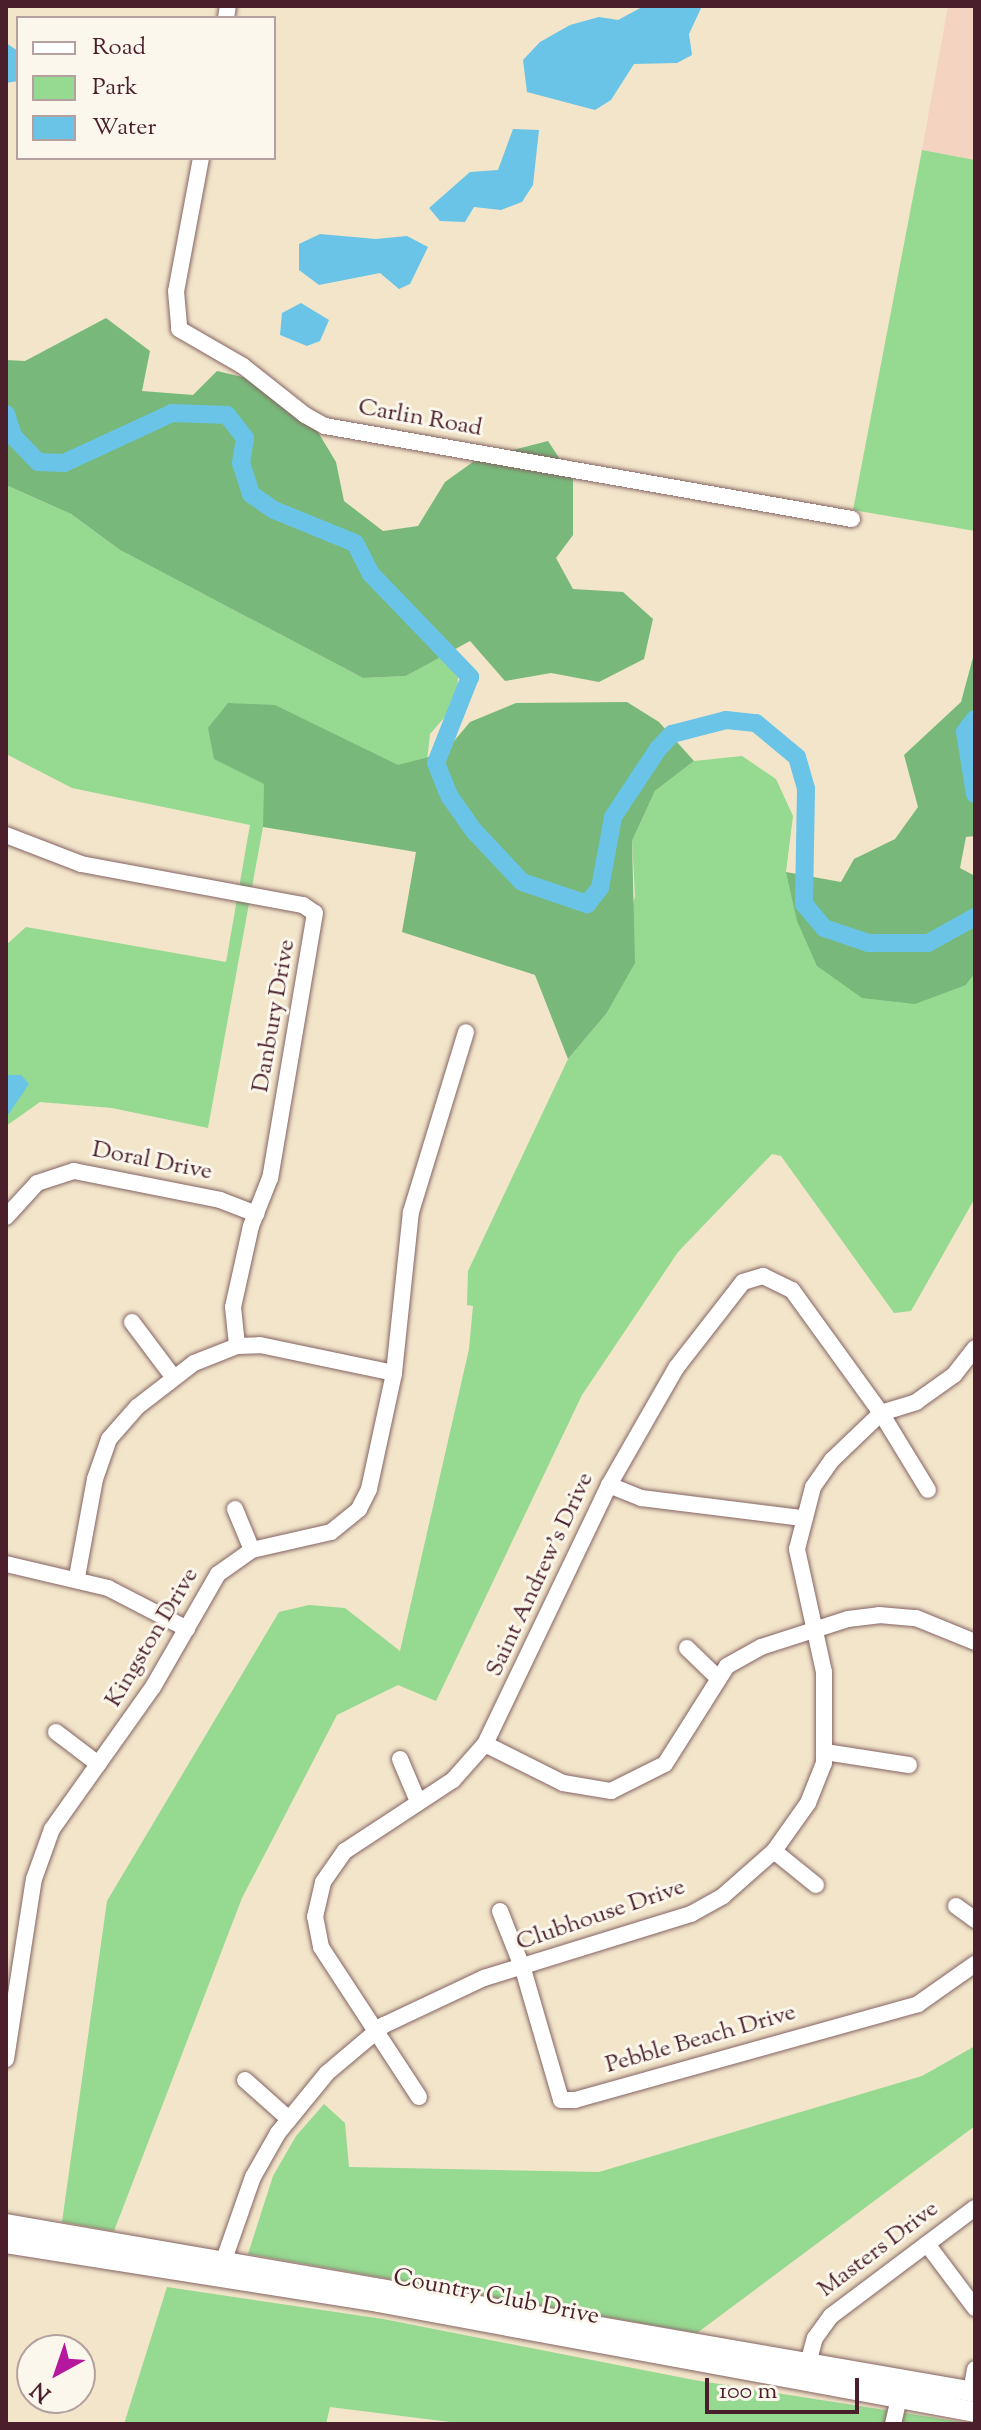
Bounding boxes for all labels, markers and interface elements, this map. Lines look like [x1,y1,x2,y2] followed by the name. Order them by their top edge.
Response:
[16,16,276,160] legend
[92,31,146,65] text: Road
[92,71,138,105] text: Park
[92,111,156,145] text: Water
[356,394,484,444] street label: Carlin Road
[247,937,303,1095] street label: Danbury Drive
[89,1136,215,1188] street label: Doral Drive
[481,1468,601,1682] street label: Saint Andrew's Drive
[100,1563,206,1713] street label: Kingston Drive
[513,1874,689,1958] street label: Clubhouse Drive
[602,1999,800,2081] street label: Pebble Beach Drive
[813,2195,945,2305] street label: Masters Drive
[391,2264,601,2332] street label: Country Club Drive
[16,2334,96,2414] north arrow
[709,2362,863,2412] scale bar
[25,2373,59,2409] text: N
[719,2375,777,2409] text: 100 m

